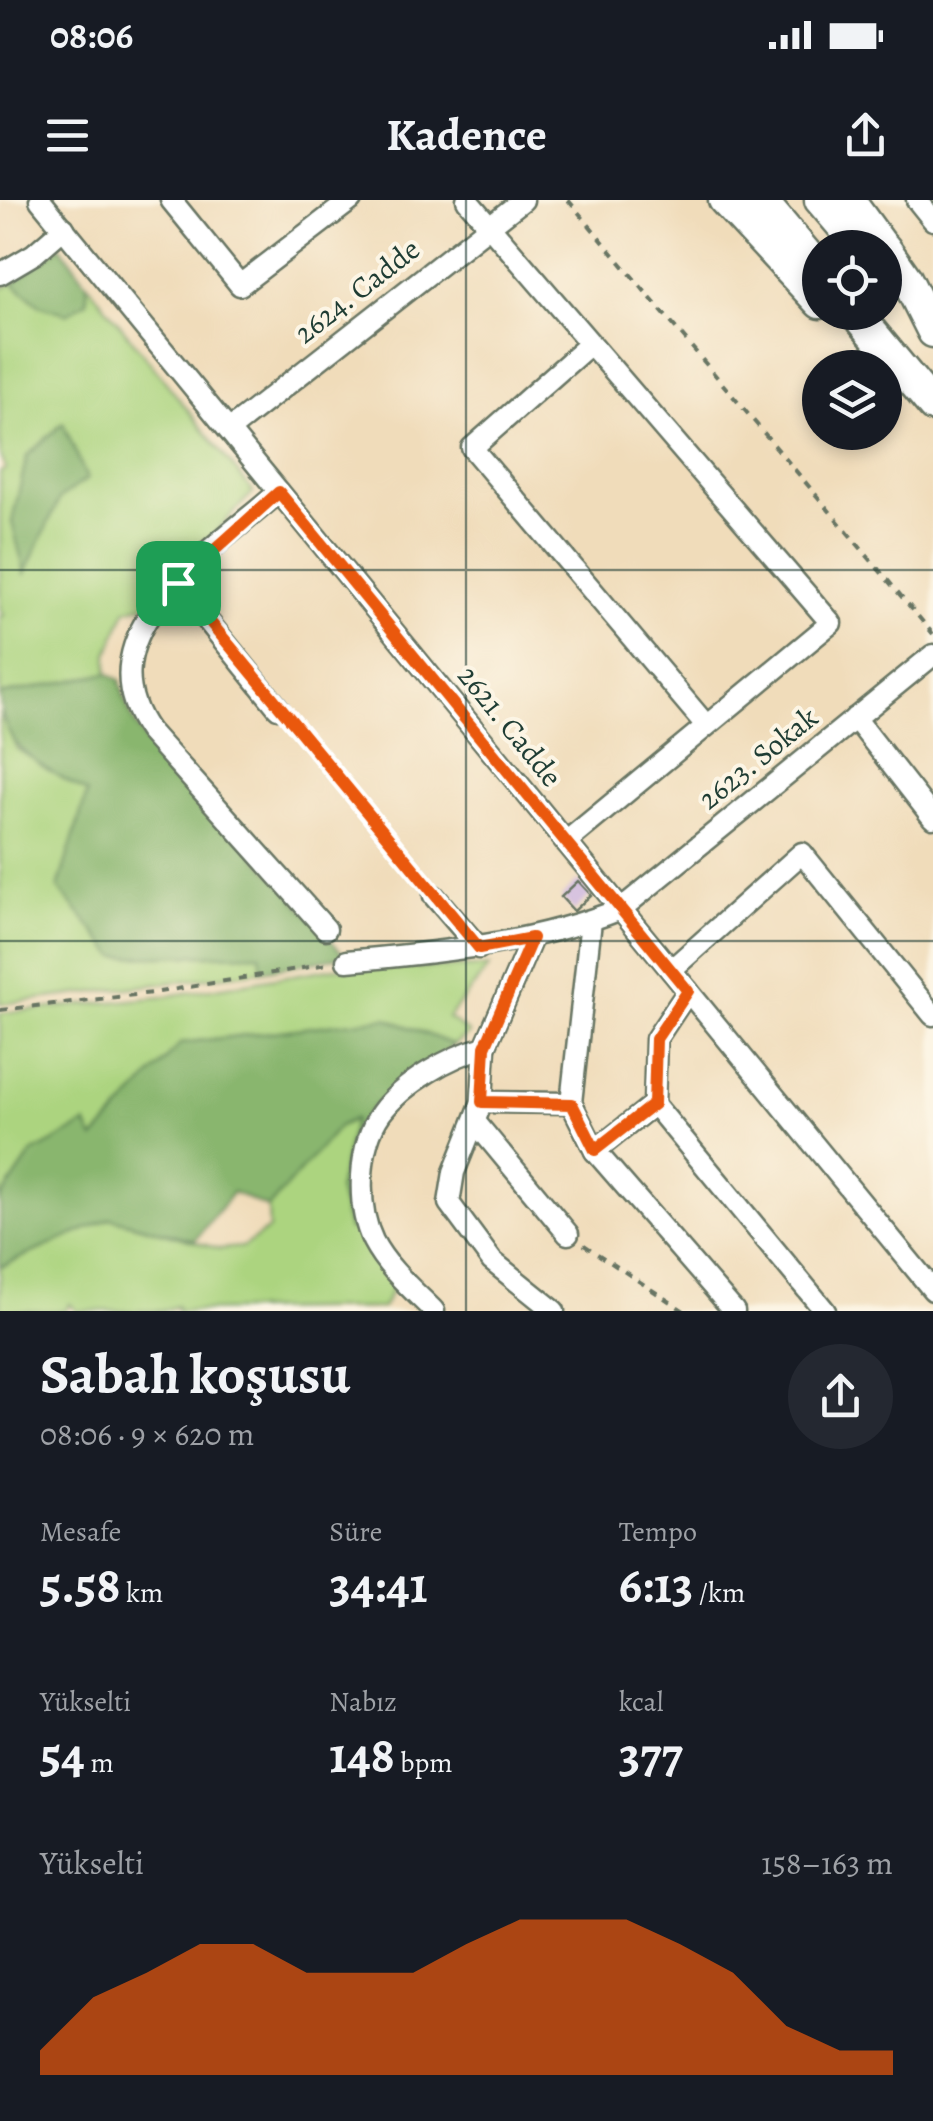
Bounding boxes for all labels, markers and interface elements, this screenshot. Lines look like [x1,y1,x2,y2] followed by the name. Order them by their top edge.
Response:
[50,9,133,61] text: 08:06
[386,104,547,166] text: Kadence
[40,108,95,163] icon: menu
[838,108,893,163] icon: share
[286,229,428,353] street label: 2624. Cadde
[802,230,902,450] map controls
[802,230,902,330] button: locate
[802,350,902,450] button: layers
[136,541,221,626] pin
[151,556,206,611] icon: arrive
[449,657,571,795] street label: 2621. Cadde
[690,697,826,818] street label: 2623. Sokak
[40,1337,350,1412] text: Sabah koşusu
[788,1344,893,1449] button: share
[40,1412,254,1456] text: 08:06 · 9 × 620 m
[40,1513,121,1551] text: Mesafe
[329,1513,382,1551] text: Süre
[619,1513,697,1551] text: Tempo
[40,1551,120,1619] text: 5.58
[329,1551,428,1619] text: 34:41
[619,1551,693,1619] text: 6:13
[120,1574,163,1612] text: km
[693,1574,745,1612] text: /km
[40,1683,131,1721] text: Yükselti
[329,1683,397,1721] text: Nabız
[619,1683,664,1721] text: kcal
[40,1721,85,1789] text: 54
[329,1721,395,1789] text: 148
[619,1721,683,1789] text: 377
[85,1744,114,1782] text: m
[395,1744,453,1782] text: bpm
[40,1841,144,1885] text: Yükselti
[761,1841,893,1885] text: 158–163 m

